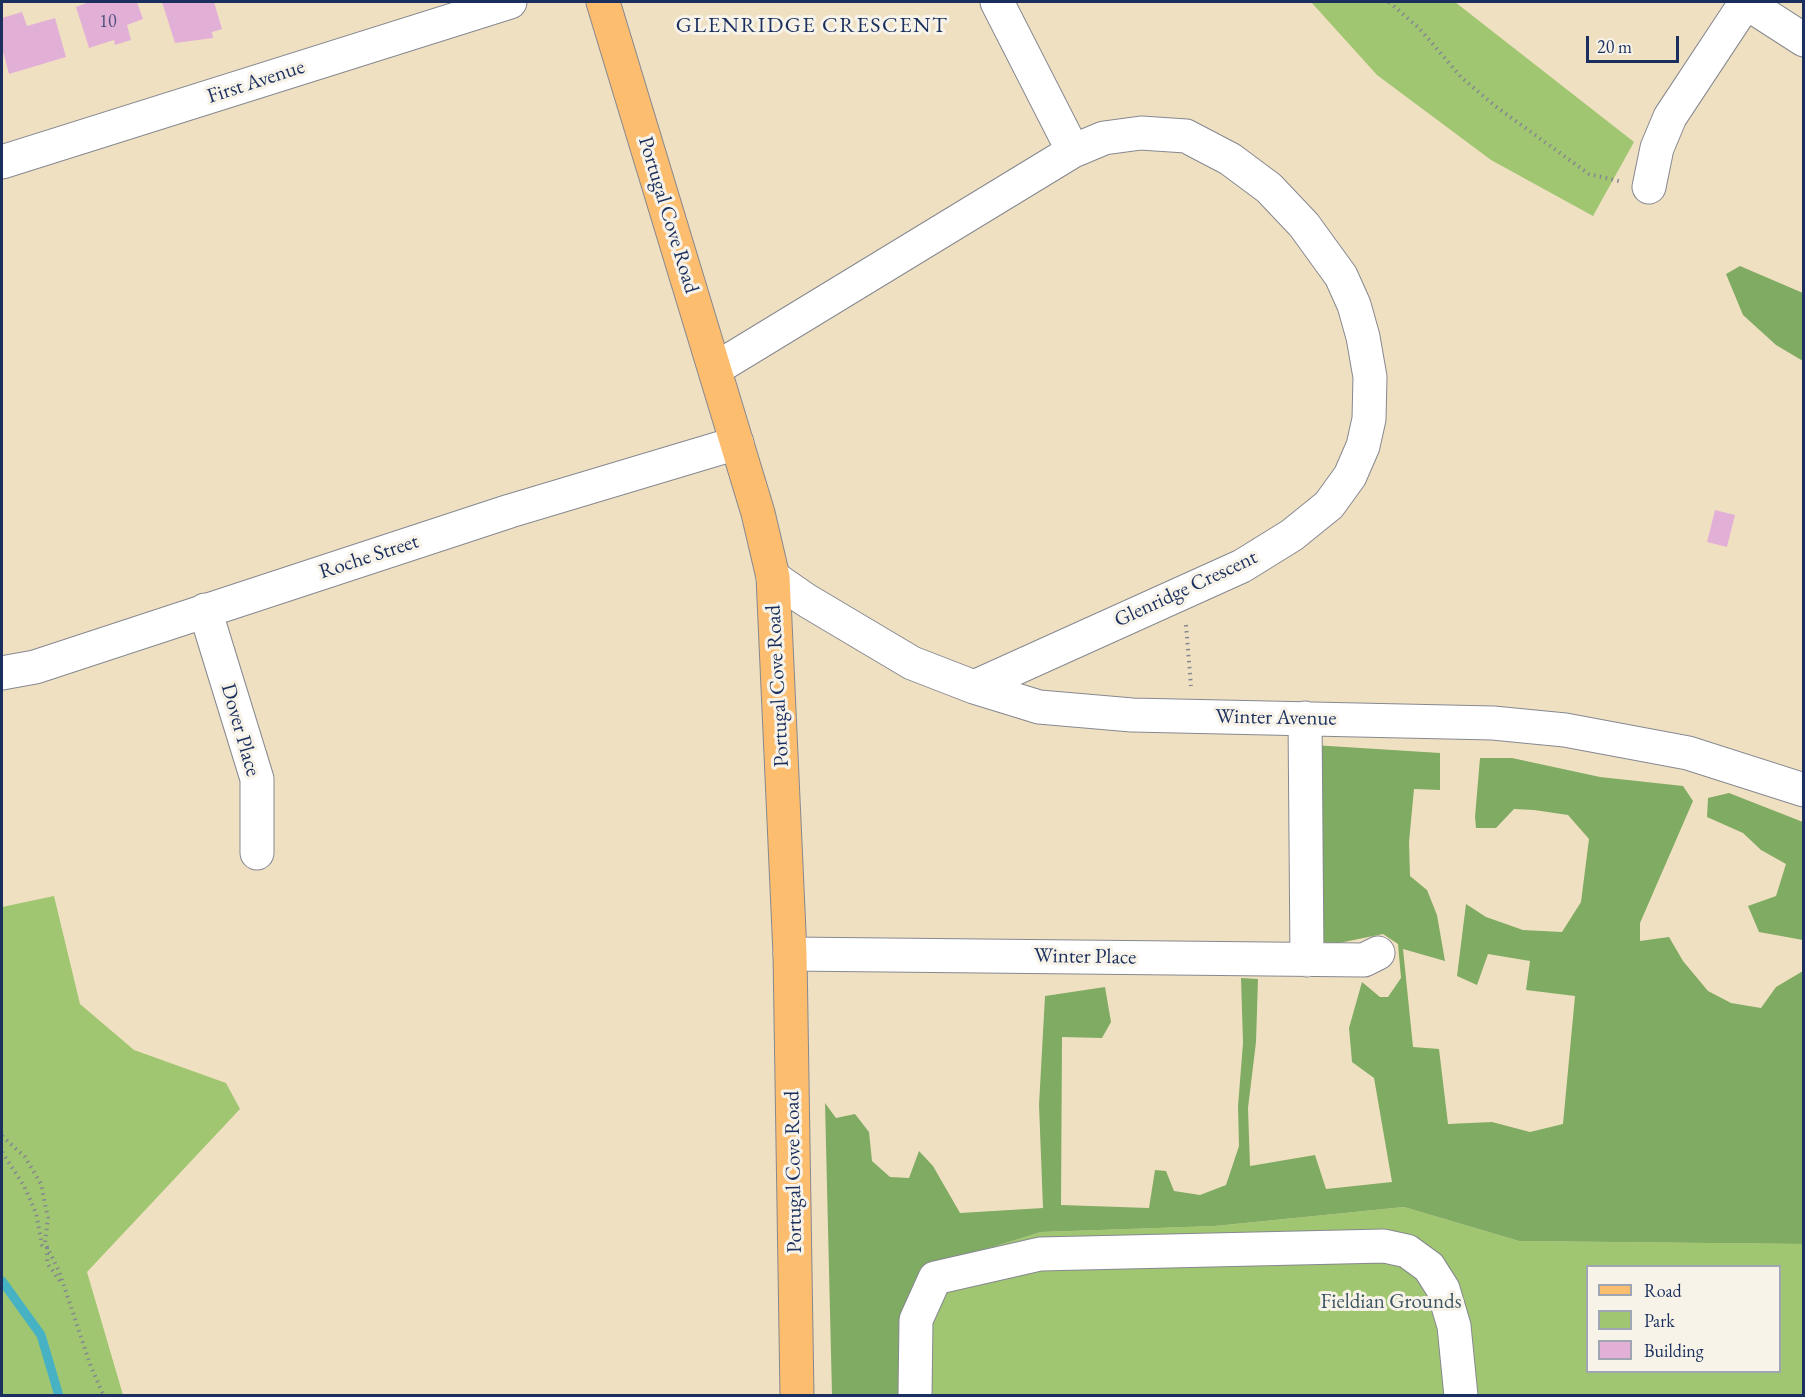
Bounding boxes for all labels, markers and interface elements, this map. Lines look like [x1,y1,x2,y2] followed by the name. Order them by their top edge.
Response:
[99,11,117,33] house number: 10
[676,13,948,39] district label: GLENRIDGE CRESCENT
[1589,24,1682,62] scale bar
[1597,35,1632,58] text: 20 m
[204,54,308,110] street label: First Avenue
[632,134,704,296] street label: Portugal Cove Road
[316,529,422,585] street label: Roche Street
[1111,545,1261,633] street label: Glenridge Crescent
[761,604,795,768] street label: Portugal Cove Road
[215,681,265,779] street label: Dover Place
[1215,704,1337,732] street label: Winter Avenue
[1034,944,1136,970] street label: Winter Place
[780,1091,808,1253] street label: Portugal Cove Road
[1586,1265,1781,1373] legend
[1644,1279,1682,1302] text: Road
[1321,1289,1461,1315] park label: Fieldian Grounds
[1644,1309,1675,1332] text: Park
[1644,1339,1704,1362] text: Building

